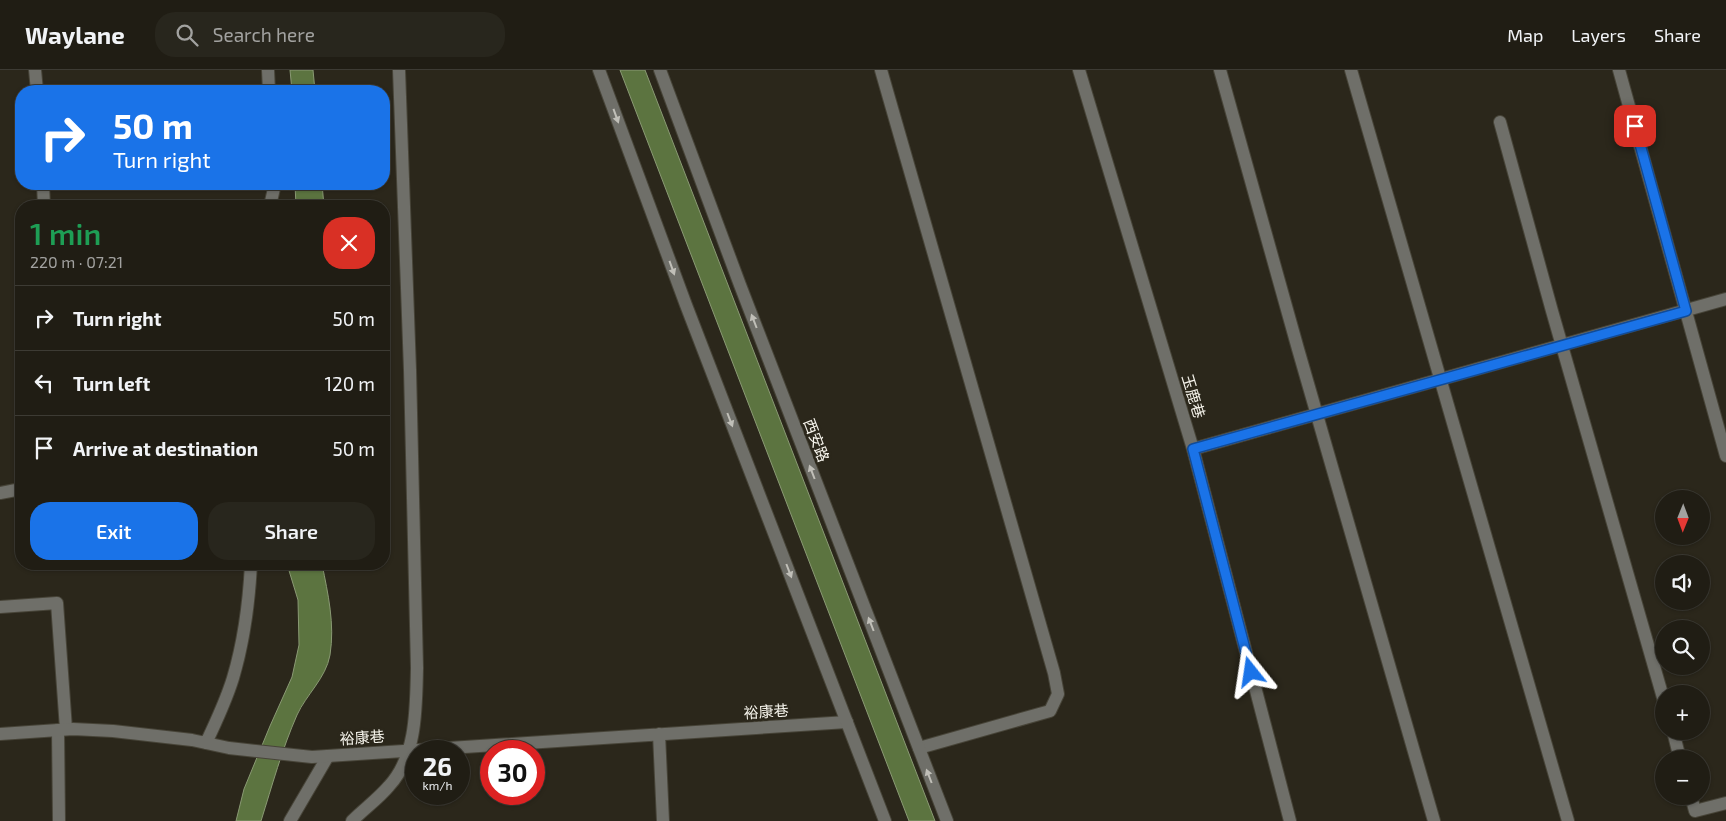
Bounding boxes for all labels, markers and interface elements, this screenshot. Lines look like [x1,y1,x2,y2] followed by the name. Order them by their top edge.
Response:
[155,12,505,57] search box
[25,20,125,49] text: Waylane
[173,21,201,49] icon: search
[213,23,315,46] text: Search here
[1507,24,1543,46] text: Map
[1571,24,1626,46] text: Layers
[1654,24,1701,46] text: Share
[113,104,193,146] text: 50 m
[30,105,95,170] icon: right
[1614,105,1656,147] pin
[613,108,620,123] one-way arrow
[1621,112,1649,140] icon: arrive
[113,146,211,172] text: Turn right
[30,215,101,251] text: 1 min
[323,217,375,269] button: close
[30,252,123,271] text: 220 m · 07:21
[668,261,676,276] one-way arrow
[30,304,58,332] icon: right
[73,307,161,330] text: Turn right
[332,307,375,330] text: 50 m
[750,313,757,328] one-way arrow
[30,369,58,397] icon: left
[73,372,150,395] text: Turn left
[324,372,375,395] text: 120 m
[1179,372,1209,420] street label: 玉鹿巷
[727,413,735,427] one-way arrow
[801,416,833,464] street label: 西安路
[30,434,58,462] icon: arrive
[73,437,258,460] text: Arrive at destination
[332,437,375,460] text: 50 m
[808,464,816,479] one-way arrow
[1655,490,1710,545] north arrow
[1655,490,1710,805] map controls
[30,502,198,560] button: Exit
[208,502,375,560] button: Share
[1655,555,1710,610] button: sound
[786,564,793,579] one-way arrow
[866,617,874,631] one-way arrow
[1655,620,1710,675] button: search
[1224,645,1276,697] position arrow
[1655,685,1710,740] button: +
[743,700,789,722] street label: 裕康巷
[339,726,385,748] street label: 裕康巷
[480,740,545,805] speed limit sign: 30
[1655,750,1710,805] button: −
[423,751,452,781] text: 26
[925,768,932,783] one-way arrow
[423,778,452,792] text: km/h

